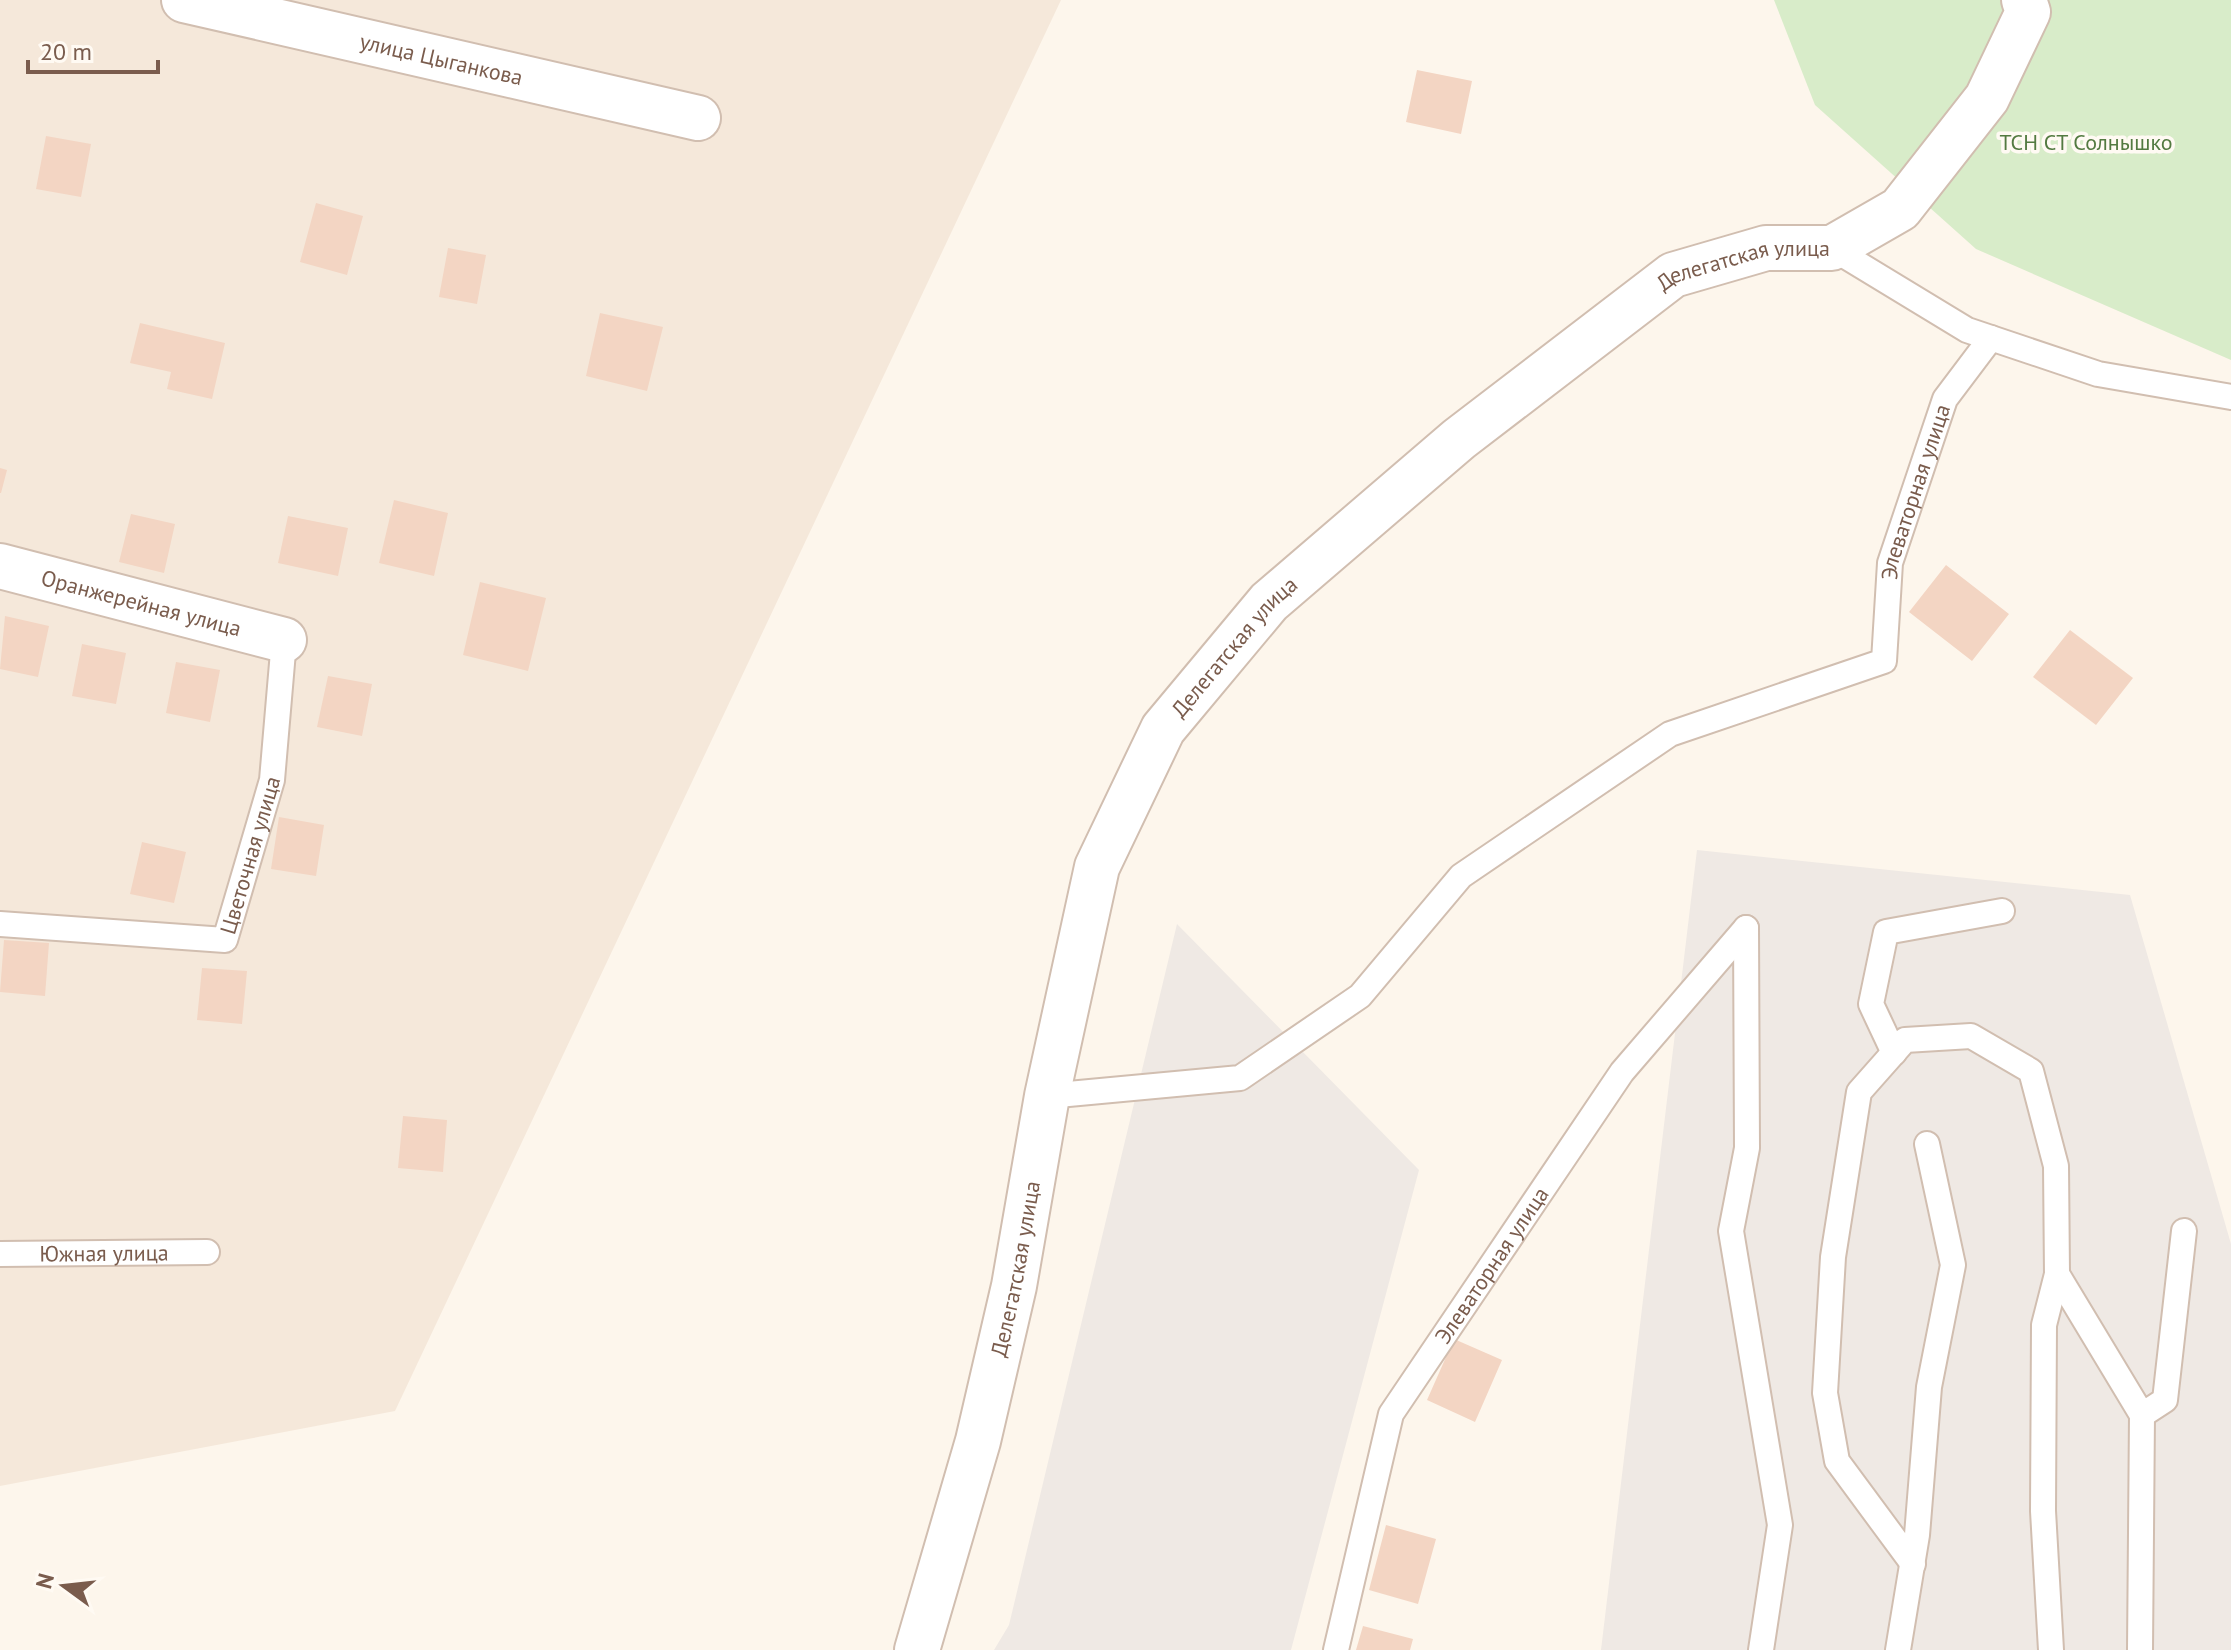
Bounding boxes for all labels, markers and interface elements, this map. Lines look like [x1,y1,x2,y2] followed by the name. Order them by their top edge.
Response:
[28,24,158,74] scale bar
[357,27,526,91] street label: улица Цыганкова
[40,36,92,67] text: 20 m
[1999,128,2173,156] park label: ТСН СТ Солнышко
[1650,234,1830,297] street label: Делегатская улица
[1875,400,1956,581] street label: Элеваторная улица
[38,563,244,642] street label: Оранжерейная улица
[1165,570,1303,723] street label: Делегатская улица
[213,773,286,938] street label: Цветочная улица
[984,1179,1046,1359] street label: Делегатская улица
[1429,1181,1555,1349] street label: Элеваторная улица
[39,1238,169,1268] street label: Южная улица
[24,1546,104,1626] north arrow
[29,1570,60,1591] text: N

